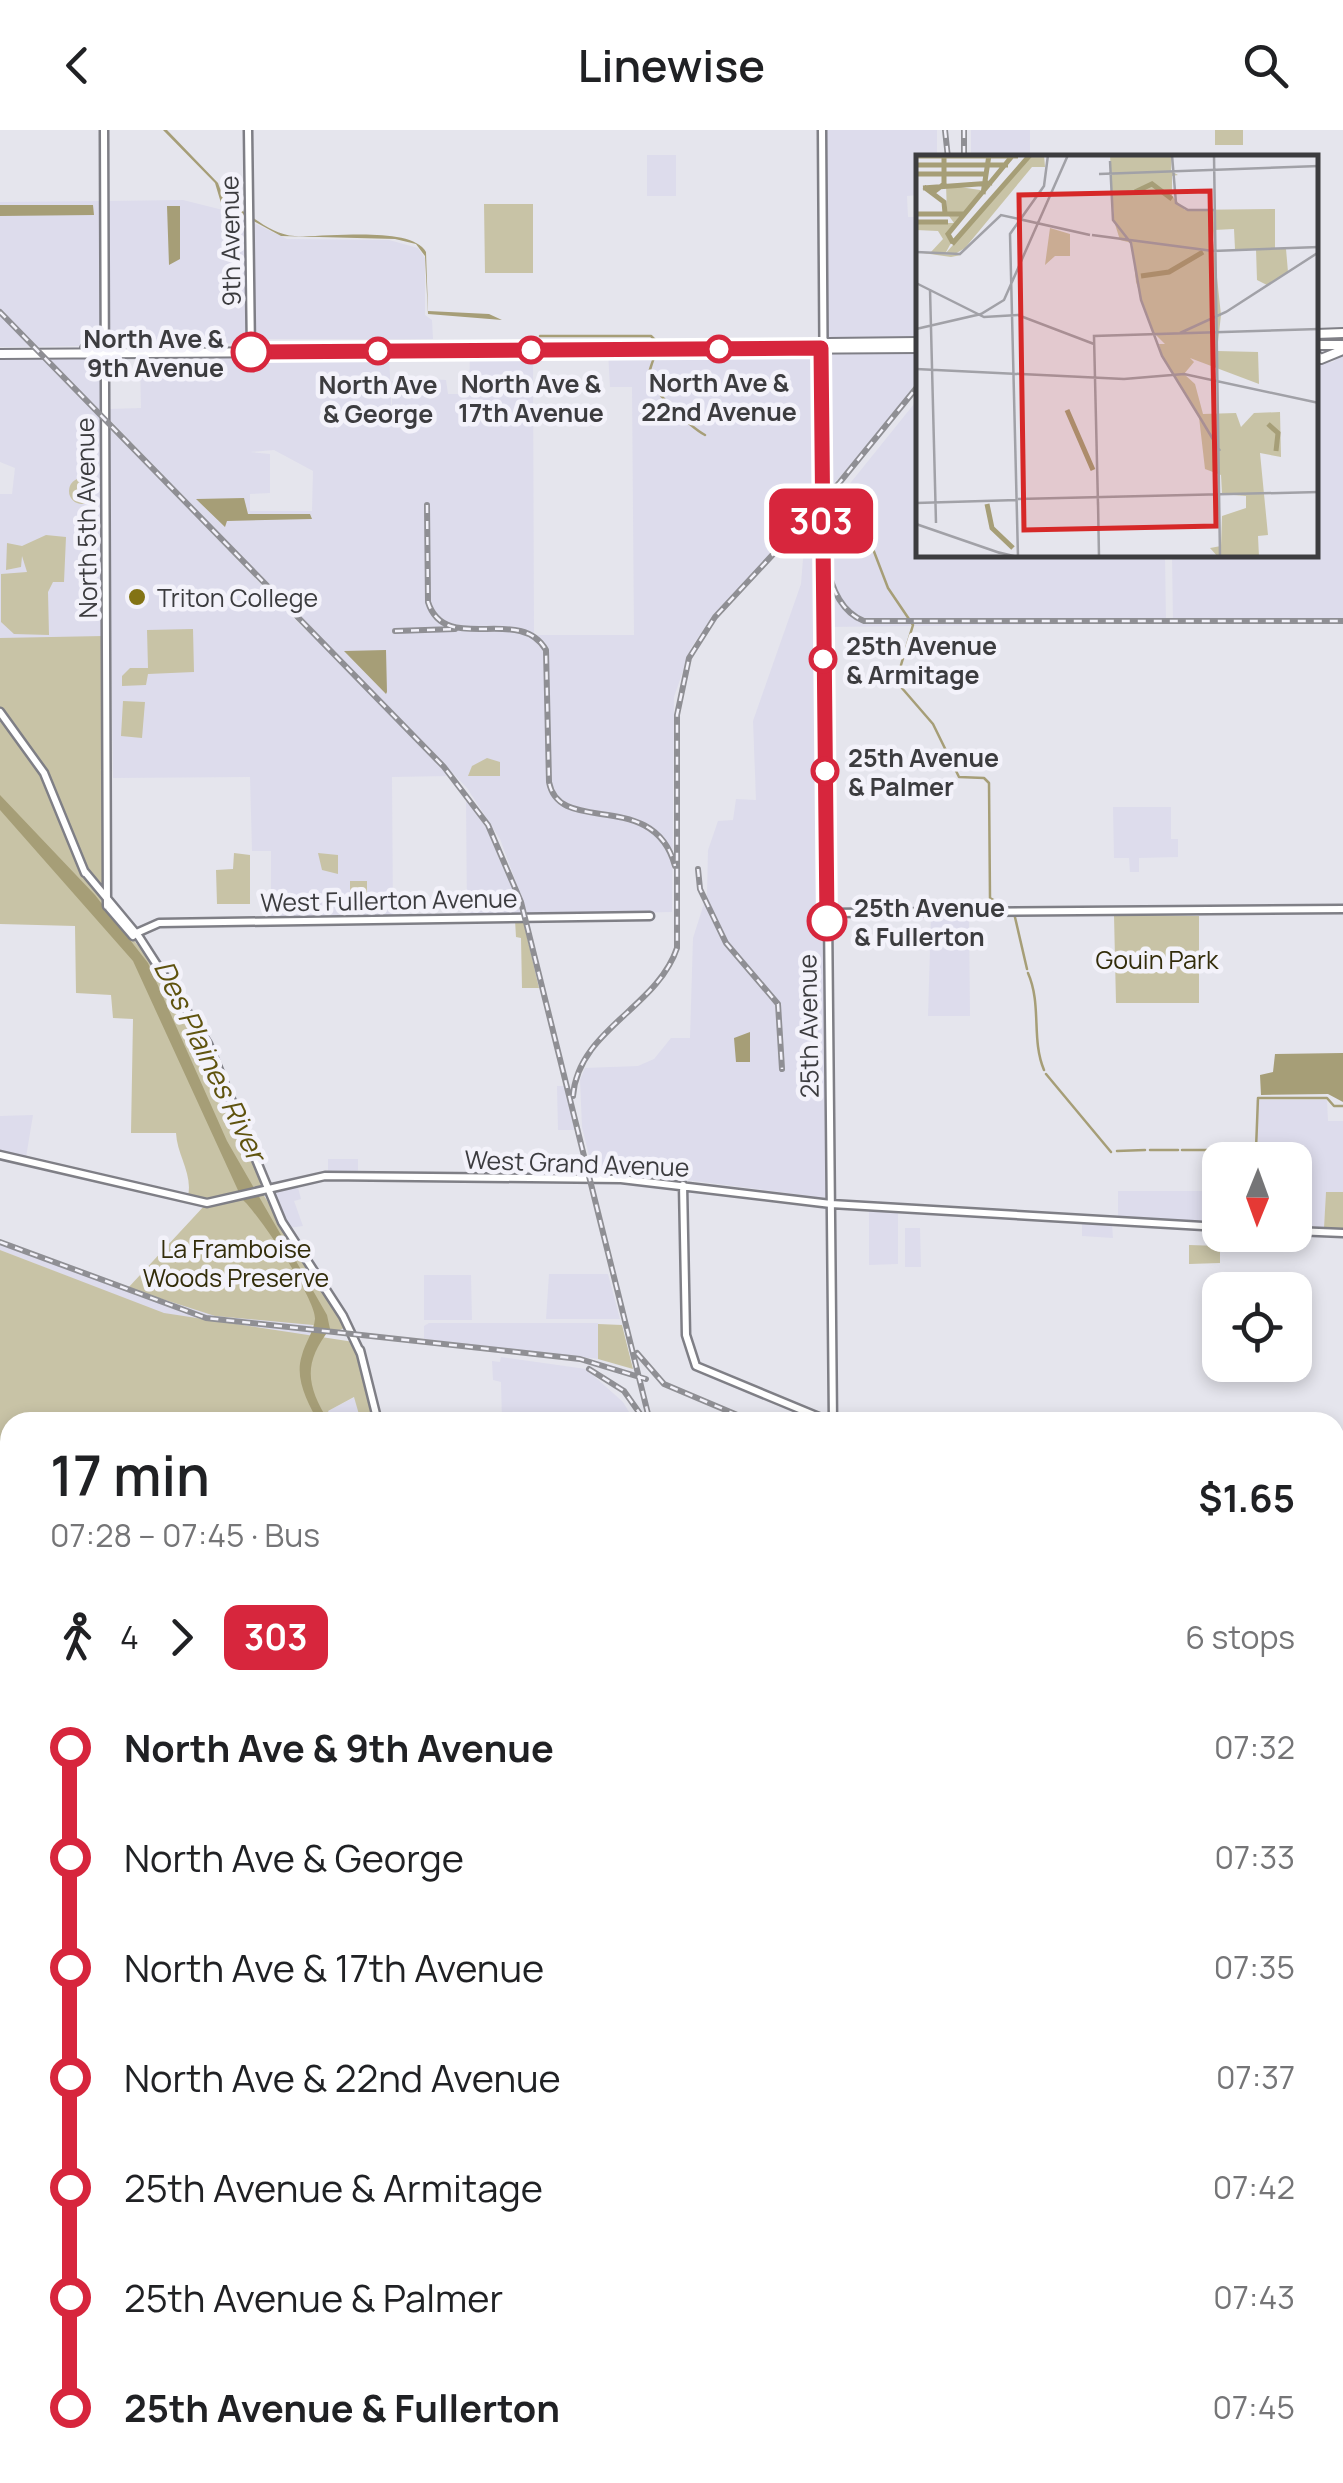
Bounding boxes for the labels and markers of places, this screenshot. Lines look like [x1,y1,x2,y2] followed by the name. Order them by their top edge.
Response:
[83,321,224,385] place label: North Ave & 9th Avenue
[232,333,270,371] marker: North Ave & 9th Avenue
[706,336,732,362] marker: North Ave & 22nd Avenue
[518,337,544,363] marker: North Ave & 17th Avenue
[365,338,391,364] marker: North Ave & George
[641,365,797,429] place label: North Ave & 22nd Avenue
[458,366,604,430] place label: North Ave & 17th Avenue
[319,367,437,431] place label: North Ave & George
[157,580,318,615] place label: Triton College
[126,586,148,608] marker: Triton College
[846,628,997,692] place label: 25th Avenue & Armitage
[810,646,836,672] marker: 25th Avenue & Armitage
[848,740,999,804] place label: 25th Avenue & Palmer
[812,758,838,784] marker: 25th Avenue & Palmer
[854,890,1005,954] place label: 25th Avenue & Fullerton
[808,902,846,940] marker: 25th Avenue & Fullerton

